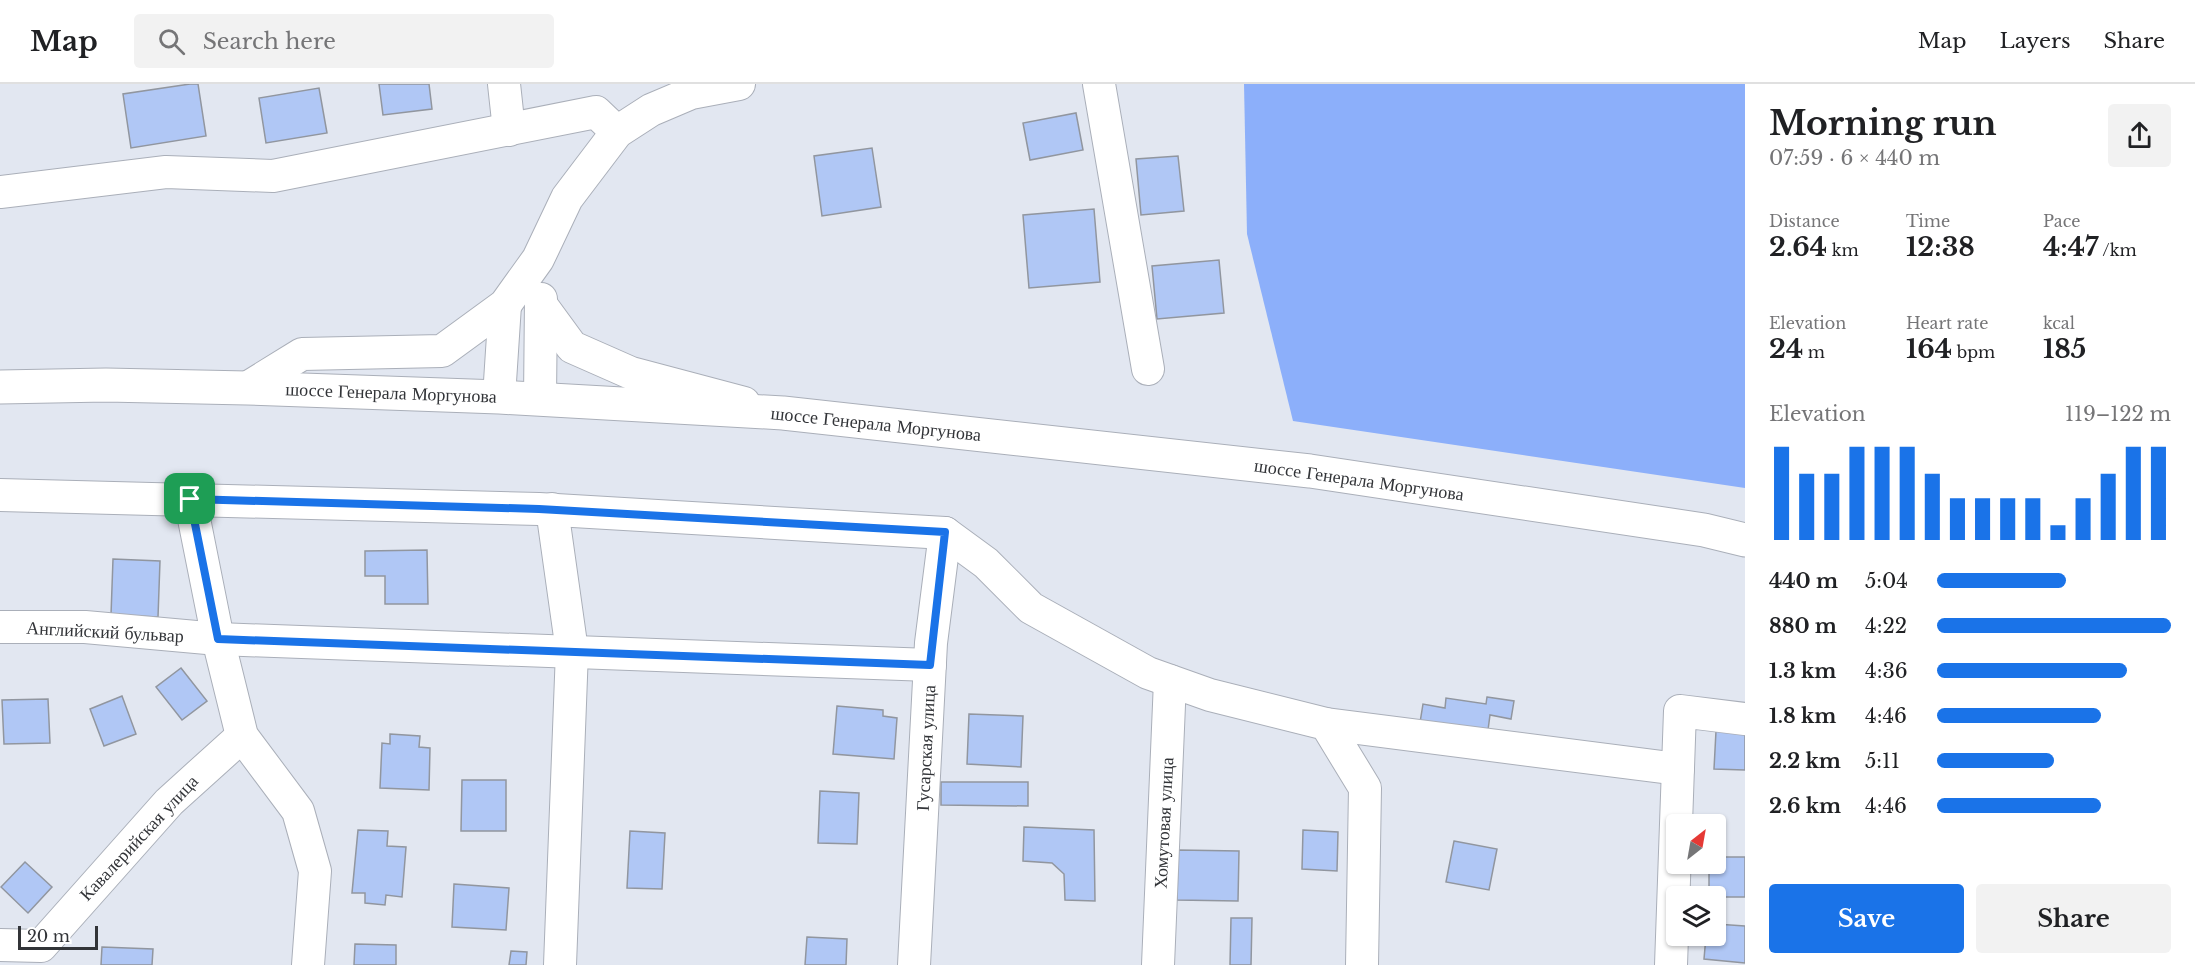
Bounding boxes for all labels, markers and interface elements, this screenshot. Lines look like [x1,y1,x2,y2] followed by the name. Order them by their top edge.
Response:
[134,14,554,68] search box
[30,24,98,59] text: Map
[155,25,188,58] icon: search
[203,28,336,55] text: Search here
[1918,28,1967,54] text: Map
[2000,28,2071,54] text: Layers
[2104,28,2165,54] text: Share
[1769,103,1997,144] text: Morning run
[2108,104,2171,167] button: share
[1769,146,1940,170] text: 07:59 · 6 × 440 m
[1769,211,1840,231] text: Distance
[1906,211,1950,231] text: Time
[2043,211,2080,231] text: Pace
[1769,231,1827,263] text: 2.64
[1906,231,1975,263] text: 12:38
[2043,231,2098,263] text: 4:47
[1827,240,1859,260] text: km
[2098,240,2137,260] text: /km
[1769,313,1846,333] text: Elevation
[1906,313,1988,333] text: Heart rate
[2043,313,2075,333] text: kcal
[1769,333,1803,365] text: 24
[1906,333,1952,365] text: 164
[2043,333,2086,365] text: 185
[1803,342,1825,362] text: m
[1952,342,1995,362] text: bpm
[285,378,497,408] street label: шоссе Генерала Моргунова
[770,402,982,446] street label: шоссе Генерала Моргунова
[1769,402,1866,426] text: Elevation
[2065,402,2171,426] text: 119–122 m
[1253,454,1465,506] street label: шоссе Генерала Моргунова
[164,473,215,524] pin
[173,482,206,515] icon: arrive
[1769,569,1838,593] text: 440 m
[1865,569,1908,593] text: 5:04
[1769,614,1837,638] text: 880 m
[1865,614,1907,638] text: 4:22
[26,617,184,647] street label: Английский бульвар
[1769,659,1836,683] text: 1.3 km
[1865,659,1908,683] text: 4:36
[912,684,940,812] street label: Гусарская улица
[1769,704,1836,728] text: 1.8 km
[1865,704,1907,728] text: 4:46
[1769,749,1841,773] text: 2.2 km
[1865,749,1900,773] text: 5:11
[1150,757,1178,889] street label: Хомутовая улица
[75,771,203,905] street label: Кавалерийская улица
[1769,794,1841,818] text: 2.6 km
[1865,794,1907,818] text: 4:46
[1666,814,1726,874] north arrow
[1666,814,1726,946] map controls
[1769,884,1964,953] button: Save
[1976,884,2171,953] button: Share
[1666,886,1726,946] button: layers
[18,923,98,950] scale bar
[27,926,70,946] text: 20 m

